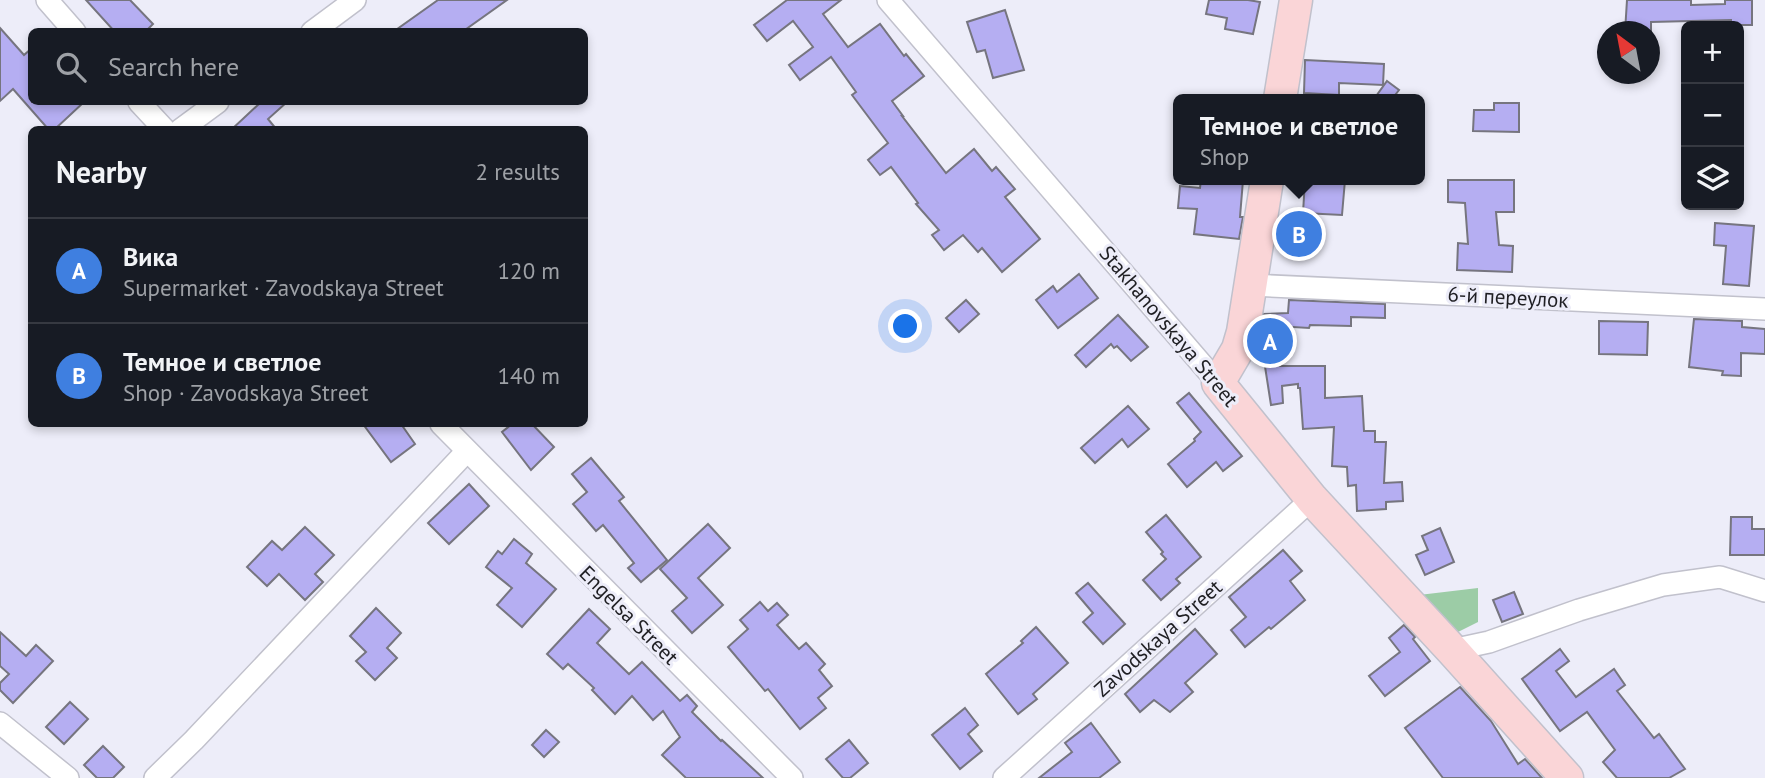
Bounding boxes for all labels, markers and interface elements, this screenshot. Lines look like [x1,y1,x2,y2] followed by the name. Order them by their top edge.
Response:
[1597,21,1660,84] north arrow
[1681,21,1744,210] map controls
[1681,21,1744,84] button: +
[28,28,588,105] search box
[52,48,90,86] icon: search
[108,50,239,83] text: Search here
[1681,84,1744,147] button: −
[1173,94,1425,185] popup
[1200,109,1398,142] text: Темное и светлое
[1200,142,1249,171] text: Shop
[1681,147,1744,210] button: layers
[56,152,146,191] text: Nearby
[476,157,560,186] text: 2 results
[1276,208,1322,260] pin: B
[123,240,178,273] text: Вика
[1094,240,1244,412] street label: Stakhanovskaya Street
[72,256,86,285] text: A
[498,256,560,285] text: 120 m
[123,273,444,302] text: Supermarket · Zavodskaya Street
[1447,280,1569,314] street label: 6-й переулок
[888,309,922,343] your location
[1247,315,1293,367] pin: A
[123,345,322,378] text: Темное и светлое
[72,361,86,390] text: B
[498,361,560,390] text: 140 m
[123,378,369,407] text: Shop · Zavodskaya Street
[574,560,684,670] street label: Engelsa Street
[1089,574,1227,702] street label: Zavodskaya Street

